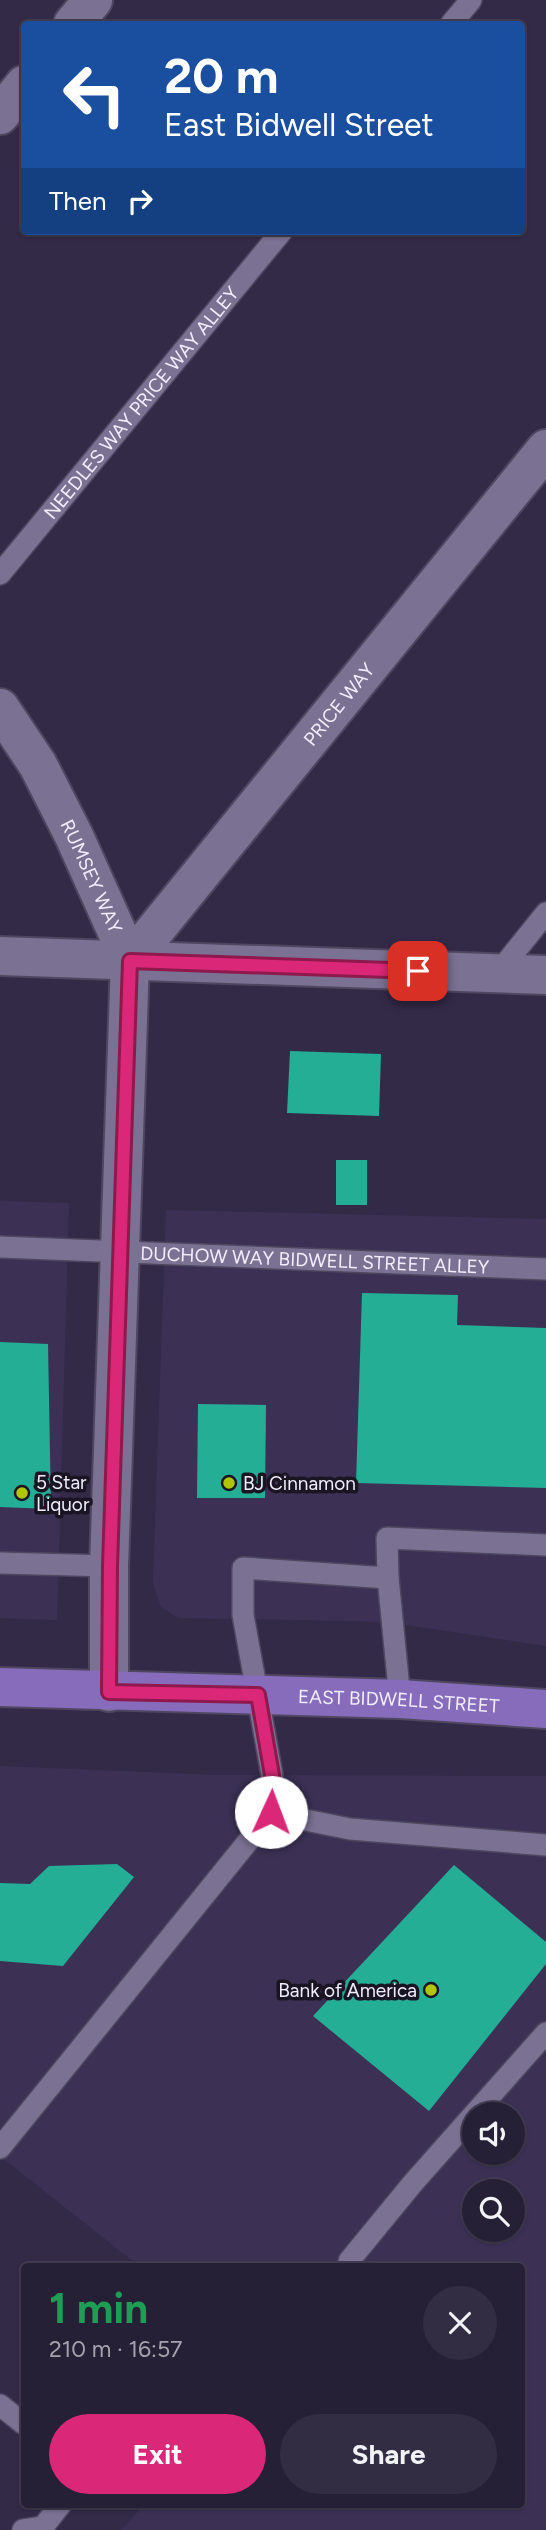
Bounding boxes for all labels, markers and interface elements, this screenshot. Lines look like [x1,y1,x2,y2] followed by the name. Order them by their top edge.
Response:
[164,46,279,105] text: 20 m
[49,49,140,140] icon: left
[164,106,434,144] text: East Bidwell Street
[121,182,159,220] icon: right
[49,185,107,217] text: Then
[39,281,244,523] street label: NEEDLES WAY PRICE WAY ALLEY
[298,658,379,750] street label: PRICE WAY
[56,815,128,937] street label: RUMSEY WAY
[388,941,448,1001] pin
[399,952,437,990] icon: arrive
[140,1241,490,1278] street label: DUCHOW WAY BIDWELL STREET ALLEY
[36,1471,90,1516] place label: 5 Star Liquor
[243,1472,356,1495] place label: BJ Cinnamon
[221,1475,237,1491] marker: BJ Cinnamon
[14,1485,30,1501] marker: 5 Star Liquor
[298,1684,501,1717] street label: EAST BIDWELL STREET
[234,1775,308,1849] position arrow
[278,1979,417,2002] place label: Bank of America
[423,1982,439,1998] marker: Bank of America
[462,2102,525,2242] map controls
[462,2102,525,2165] button: sound
[462,2179,525,2242] button: search
[49,2283,148,2334] text: 1 min
[423,2286,497,2360] button: close
[49,2335,182,2363] text: 210 m · 16:57
[49,2414,266,2494] button: Exit
[280,2414,497,2494] button: Share

